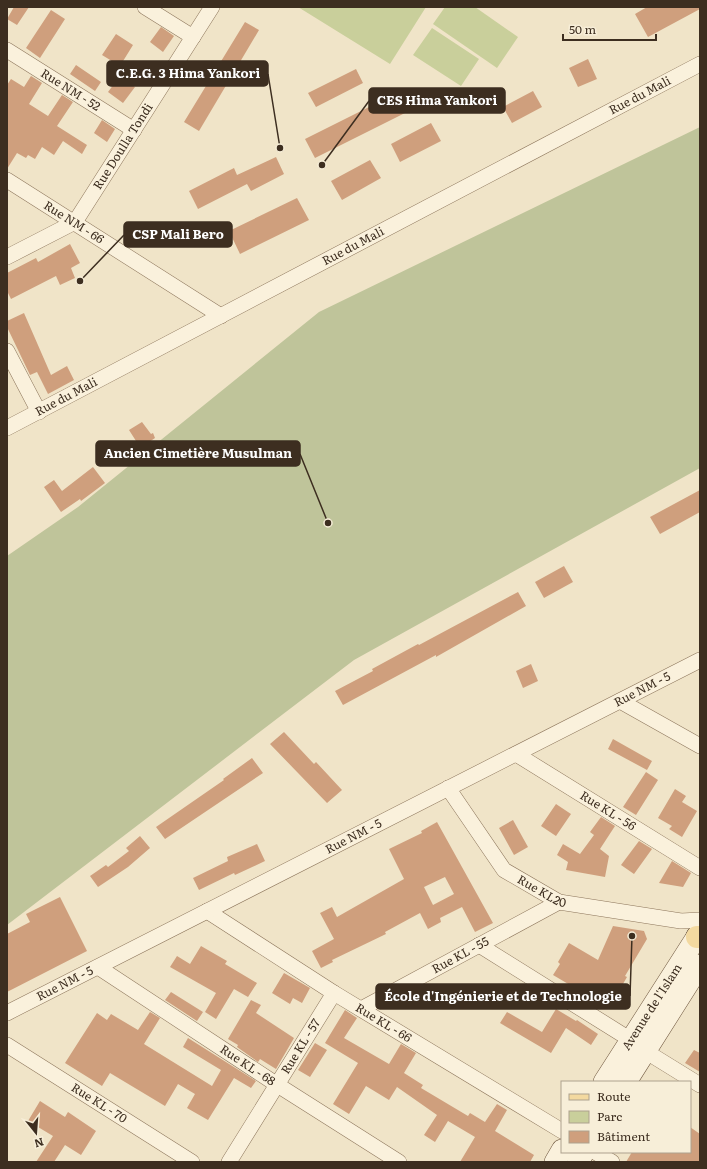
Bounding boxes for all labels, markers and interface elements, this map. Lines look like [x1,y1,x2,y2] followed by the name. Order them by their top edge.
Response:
[563,16,656,42] scale bar
[569,20,596,38] text: 50 m
[107,61,268,86] callout: C.E.G. 3 Hima Yankori
[116,63,261,82] text: C.E.G. 3 Hima Yankori
[38,64,104,115] street label: Rue NM - 52
[605,71,674,118] street label: Rue du Mali
[369,88,505,113] callout: CES Hima Yankori
[377,90,497,109] text: CES Hima Yankori
[88,99,157,193] street label: Rue Doulla Tondi
[41,196,108,248] street label: Rue NM - 66
[124,222,232,247] callout: CSP Mali Bero
[318,222,387,269] street label: Rue du Mali
[132,224,224,243] text: CSP Mali Bero
[32,372,100,420] street label: Rue du Mali
[96,441,300,466] callout: Ancien Cimetière Musulman
[104,443,292,462] text: Ancien Cimetière Musulman
[610,667,673,710] street label: Rue NM - 5
[577,786,640,834] street label: Rue KL - 56
[322,814,385,858] street label: Rue NM - 5
[514,870,568,911] street label: Rue KL20
[428,932,492,977] street label: Rue KL - 55
[617,959,686,1053] street label: Avenue de l'Islam
[33,961,96,1005] street label: Rue NM - 5
[376,984,630,1009] callout: École d'Ingénierie et de Technologie
[384,986,622,1005] text: École d'Ingénierie et de Technologie
[352,998,416,1046] street label: Rue KL - 66
[276,1015,324,1077] street label: Rue KL - 57
[217,1040,280,1090] street label: Rue KL - 68
[68,1078,131,1127] street label: Rue KL - 70
[561,1081,691,1153] legend
[597,1087,631,1105] text: Route
[597,1107,622,1125] text: Parc
[16,1113,56,1153] north arrow
[597,1127,650,1145] text: Bâtiment
[32,1135,46,1153] text: N

